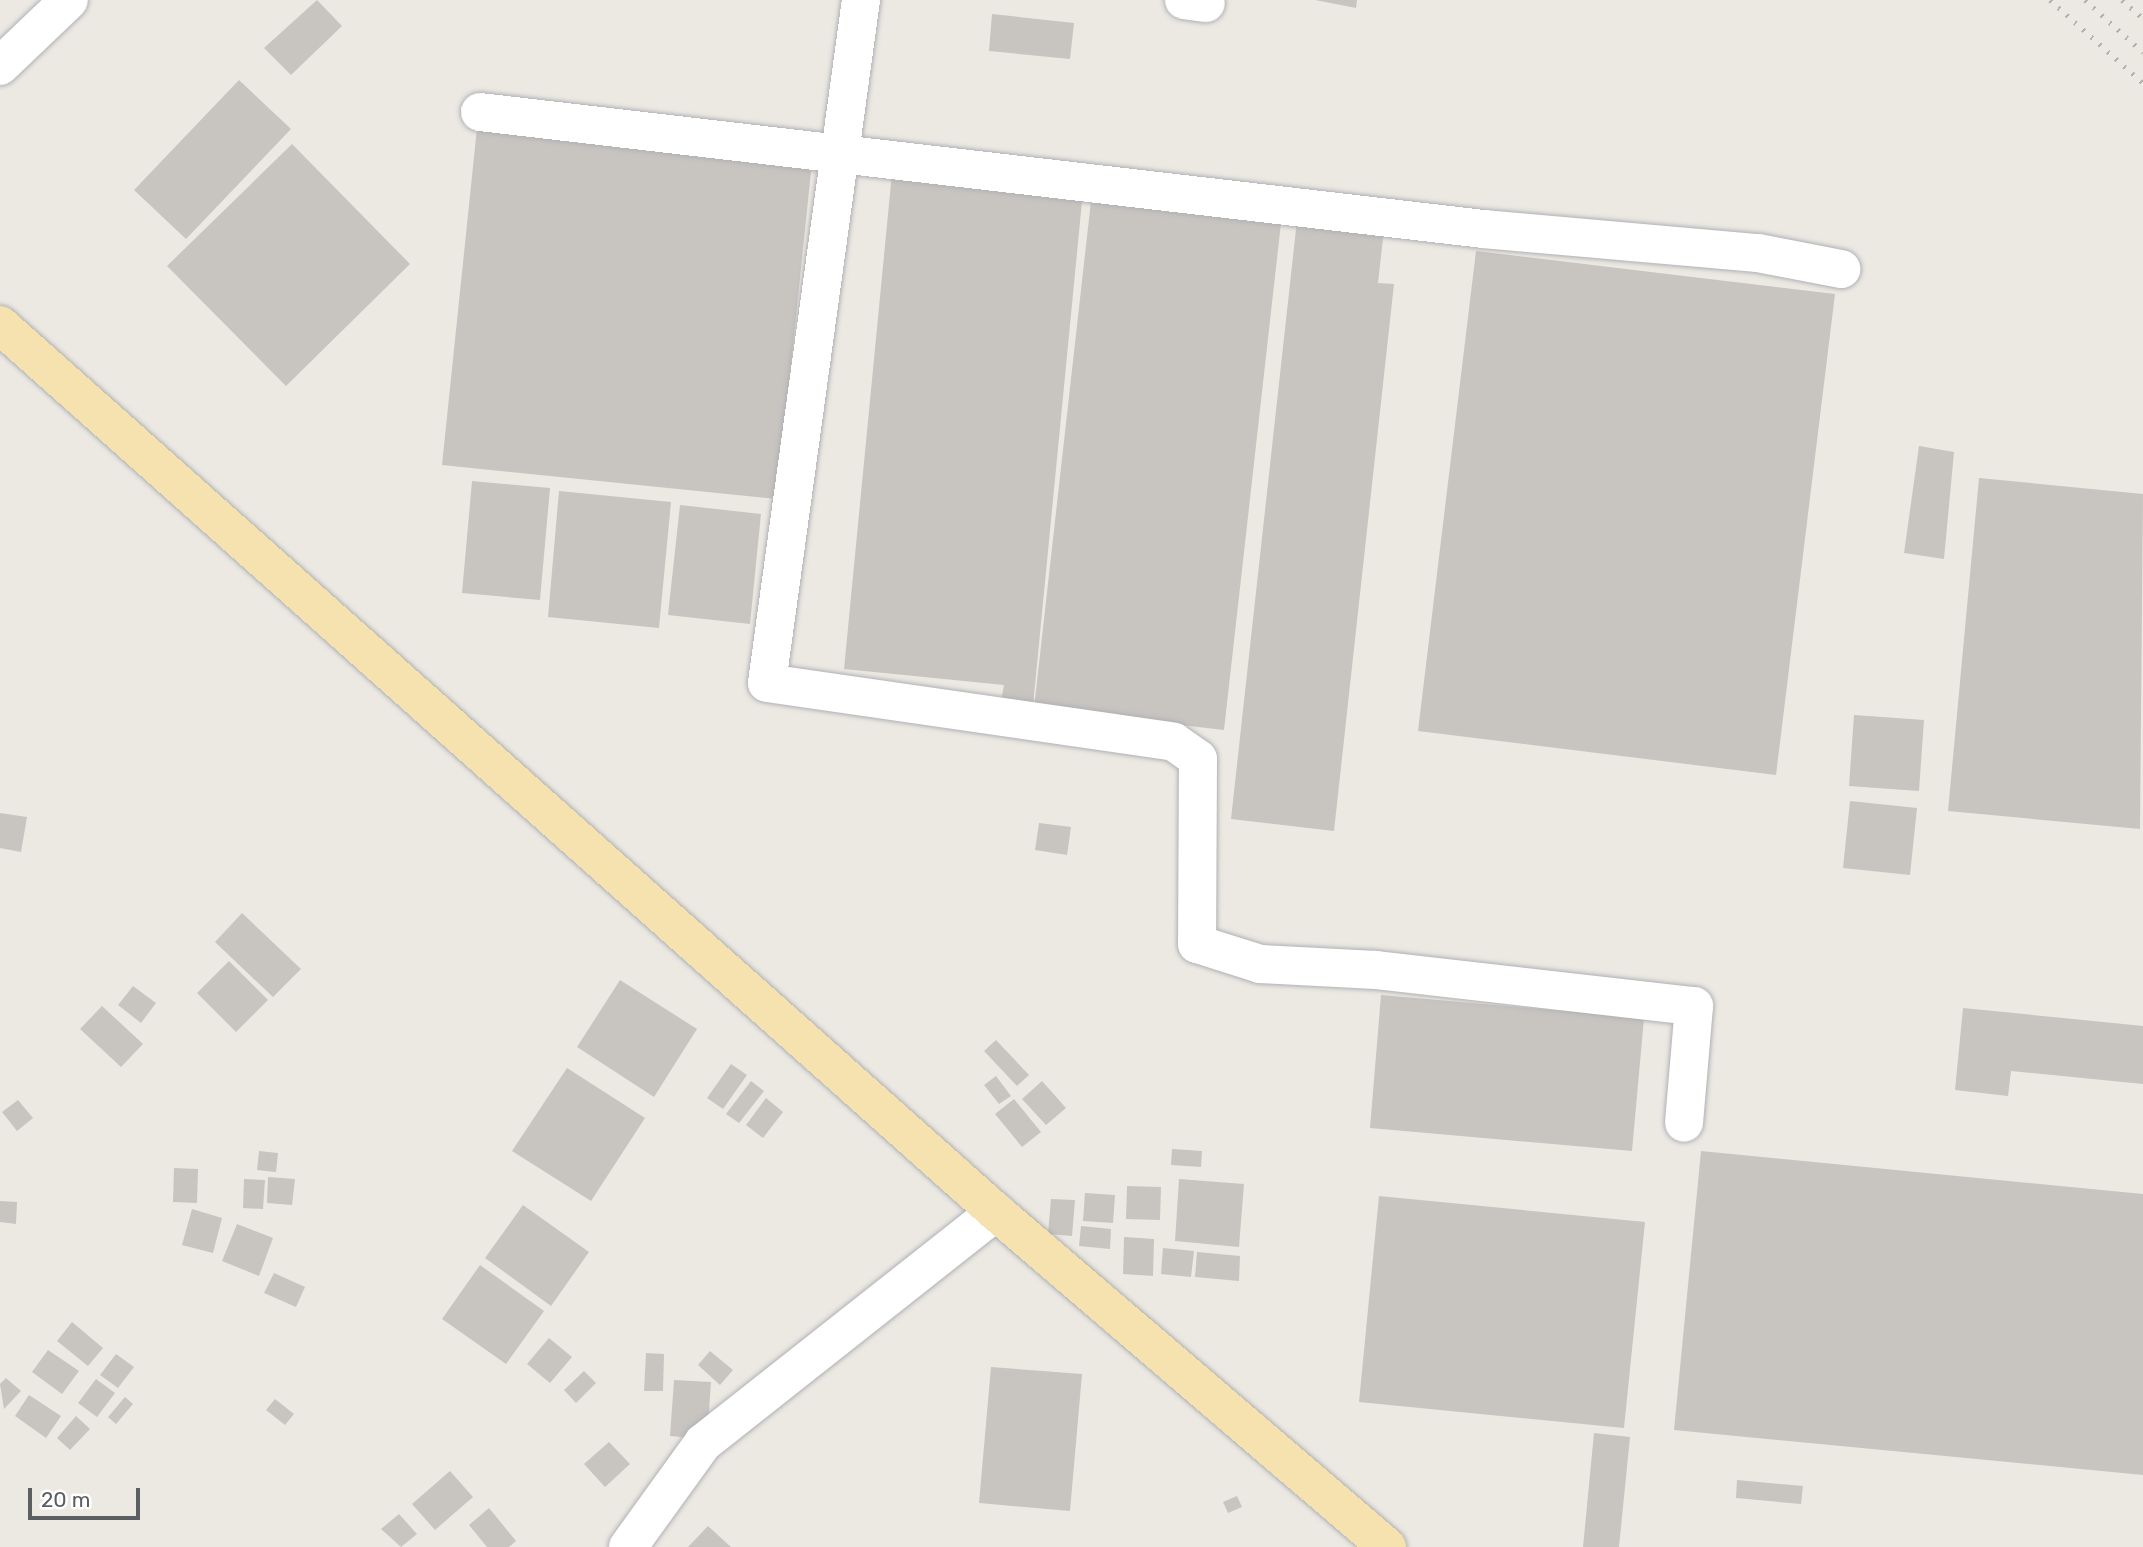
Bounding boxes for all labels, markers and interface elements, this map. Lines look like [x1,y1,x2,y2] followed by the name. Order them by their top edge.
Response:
[32,1474,144,1518] scale bar
[41,1487,90,1512] text: 20 m

